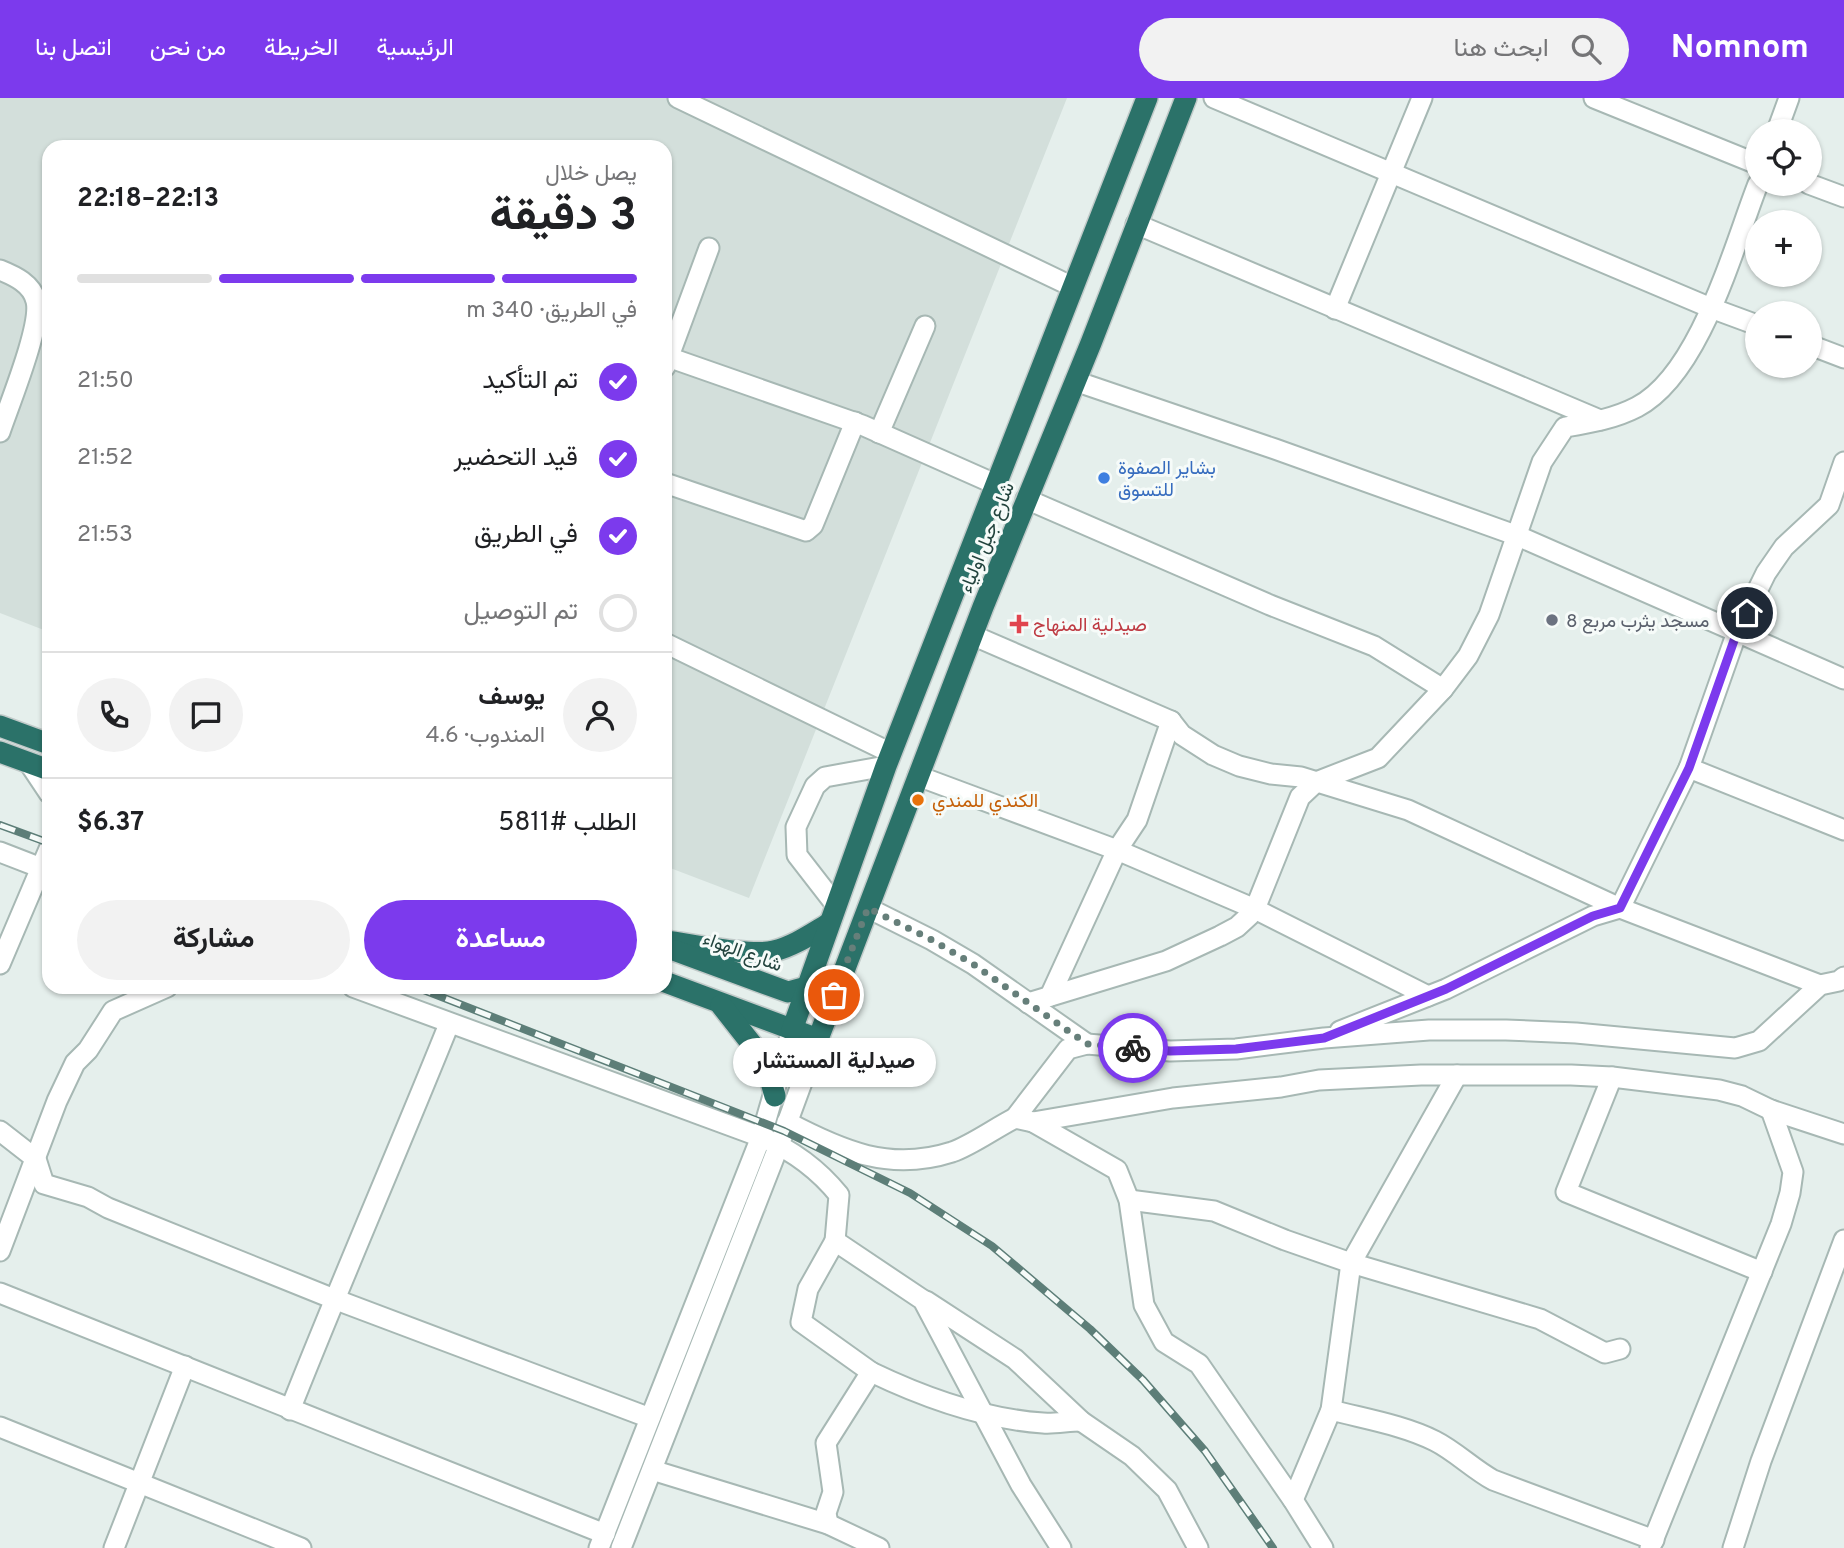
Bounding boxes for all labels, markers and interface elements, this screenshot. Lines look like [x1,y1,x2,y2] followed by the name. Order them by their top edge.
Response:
[1139,18,1629,81] search box
[1671,28,1809,70] text: Nomnom
[1567,30,1605,68] icon: search
[1454,33,1549,66] text: ابحث هنا
[35,34,112,64] text: اتصل بنا
[150,34,226,64] text: من نحن
[264,34,338,64] text: الخريطة
[376,34,454,64] text: الرئيسية
[1745,119,1822,378] map controls
[1745,119,1822,196] button: locate
[545,160,637,189] text: يصل خلال
[77,183,219,216] text: 22:13–22:18
[489,188,637,247] text: 3 دقيقة
[1745,210,1822,287] button: +
[466,297,637,326] text: في الطريق · 340 m
[1745,301,1822,378] button: −
[599,363,637,401] icon: check
[482,365,578,398] text: تم التأكيد
[77,367,134,396] text: 21:50
[599,440,637,478] icon: check
[453,442,578,475] text: قيد التحضير
[77,444,133,473] text: 21:52
[1118,457,1216,503] place label: بشاير الصفوة للتسوق
[1096,470,1112,486] marker: بشاير الصفوة للتسوق
[955,479,1021,597] street label: شارع جبل اولياء
[599,517,637,555] icon: check
[474,519,578,552] text: في الطريق
[77,521,133,550] text: 21:53
[1717,583,1777,643] pin
[1728,594,1766,632] icon: home
[464,596,578,629] text: تم التوصيل
[1566,610,1709,634] place label: مسجد يثرب مربع 8
[1544,612,1560,628] marker: مسجد يثرب مربع 8
[1033,614,1147,638] place label: صيدلية المنهاج
[1011,616,1027,632] marker: صيدلية المنهاج
[77,678,151,752] button: phone
[169,678,243,752] button: chat
[563,678,637,752] button: person
[478,681,545,714] text: يوسف
[426,722,545,751] text: المندوب · 4.6
[932,790,1038,816] place label: الكندي للمندي
[910,792,926,808] marker: الكندي للمندي
[77,807,144,840] text: $6.37
[498,807,637,840] text: الطلب #5811
[77,900,350,980] button: مشاركة
[364,900,637,980] button: مساعدة
[699,927,785,978] street label: شارع الهواء
[804,965,864,1025] pin
[815,976,853,1014] icon: bag
[1098,1013,1168,1083] courier
[1114,1029,1152,1067] icon: bike
[732,1037,936,1086] callout: صيدلية المستشار
[754,1048,915,1077] text: صيدلية المستشار

